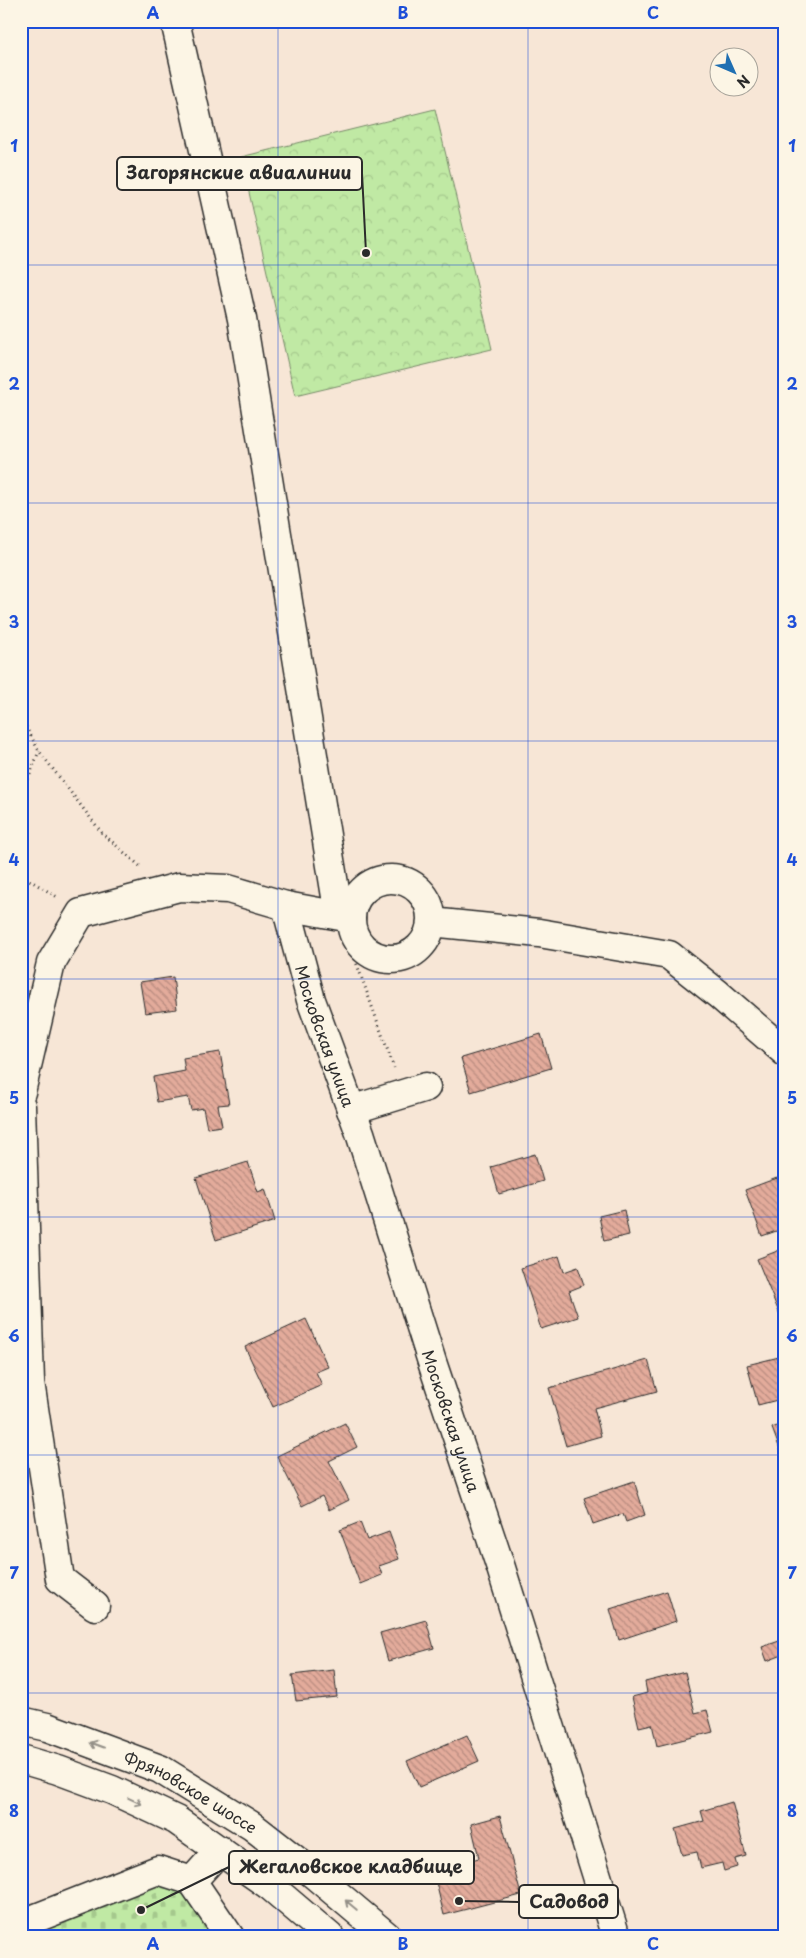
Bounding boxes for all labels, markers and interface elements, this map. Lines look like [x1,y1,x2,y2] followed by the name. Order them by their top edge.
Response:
[147,0,160,24] text: A
[398,0,409,24] text: B
[647,0,659,24] text: C
[708,48,758,98] north arrow
[732,70,755,93] text: N
[10,133,18,157] text: 1
[788,133,796,157] text: 1
[117,157,362,190] callout: Загорянские авиалинии
[125,158,352,185] text: Загорянские авиалинии
[8,371,20,395] text: 2
[786,371,798,395] text: 2
[9,609,19,633] text: 3
[787,609,797,633] text: 3
[9,847,20,871] text: 4
[787,847,798,871] text: 4
[290,962,361,1110] street label: Московская улица
[9,1085,19,1109] text: 5
[787,1085,797,1109] text: 5
[8,1323,20,1347] text: 6
[786,1323,798,1347] text: 6
[417,1347,487,1495] street label: Московская улица
[9,1560,19,1584] text: 7
[787,1560,797,1584] text: 7
[89,1740,105,1749] one-way arrow
[121,1745,263,1838] street label: Фряновское шоссе
[127,1797,142,1807] one-way arrow
[9,1798,19,1822] text: 8
[787,1798,797,1822] text: 8
[229,1851,474,1884] callout: Жегаловское кладбище
[238,1852,463,1879] text: Жегаловское кладбище
[519,1885,618,1918] callout: Садовод
[529,1887,609,1914] text: Садовод
[344,1900,357,1911] one-way arrow
[147,1931,160,1955] text: A
[398,1931,409,1955] text: B
[647,1931,659,1955] text: C

